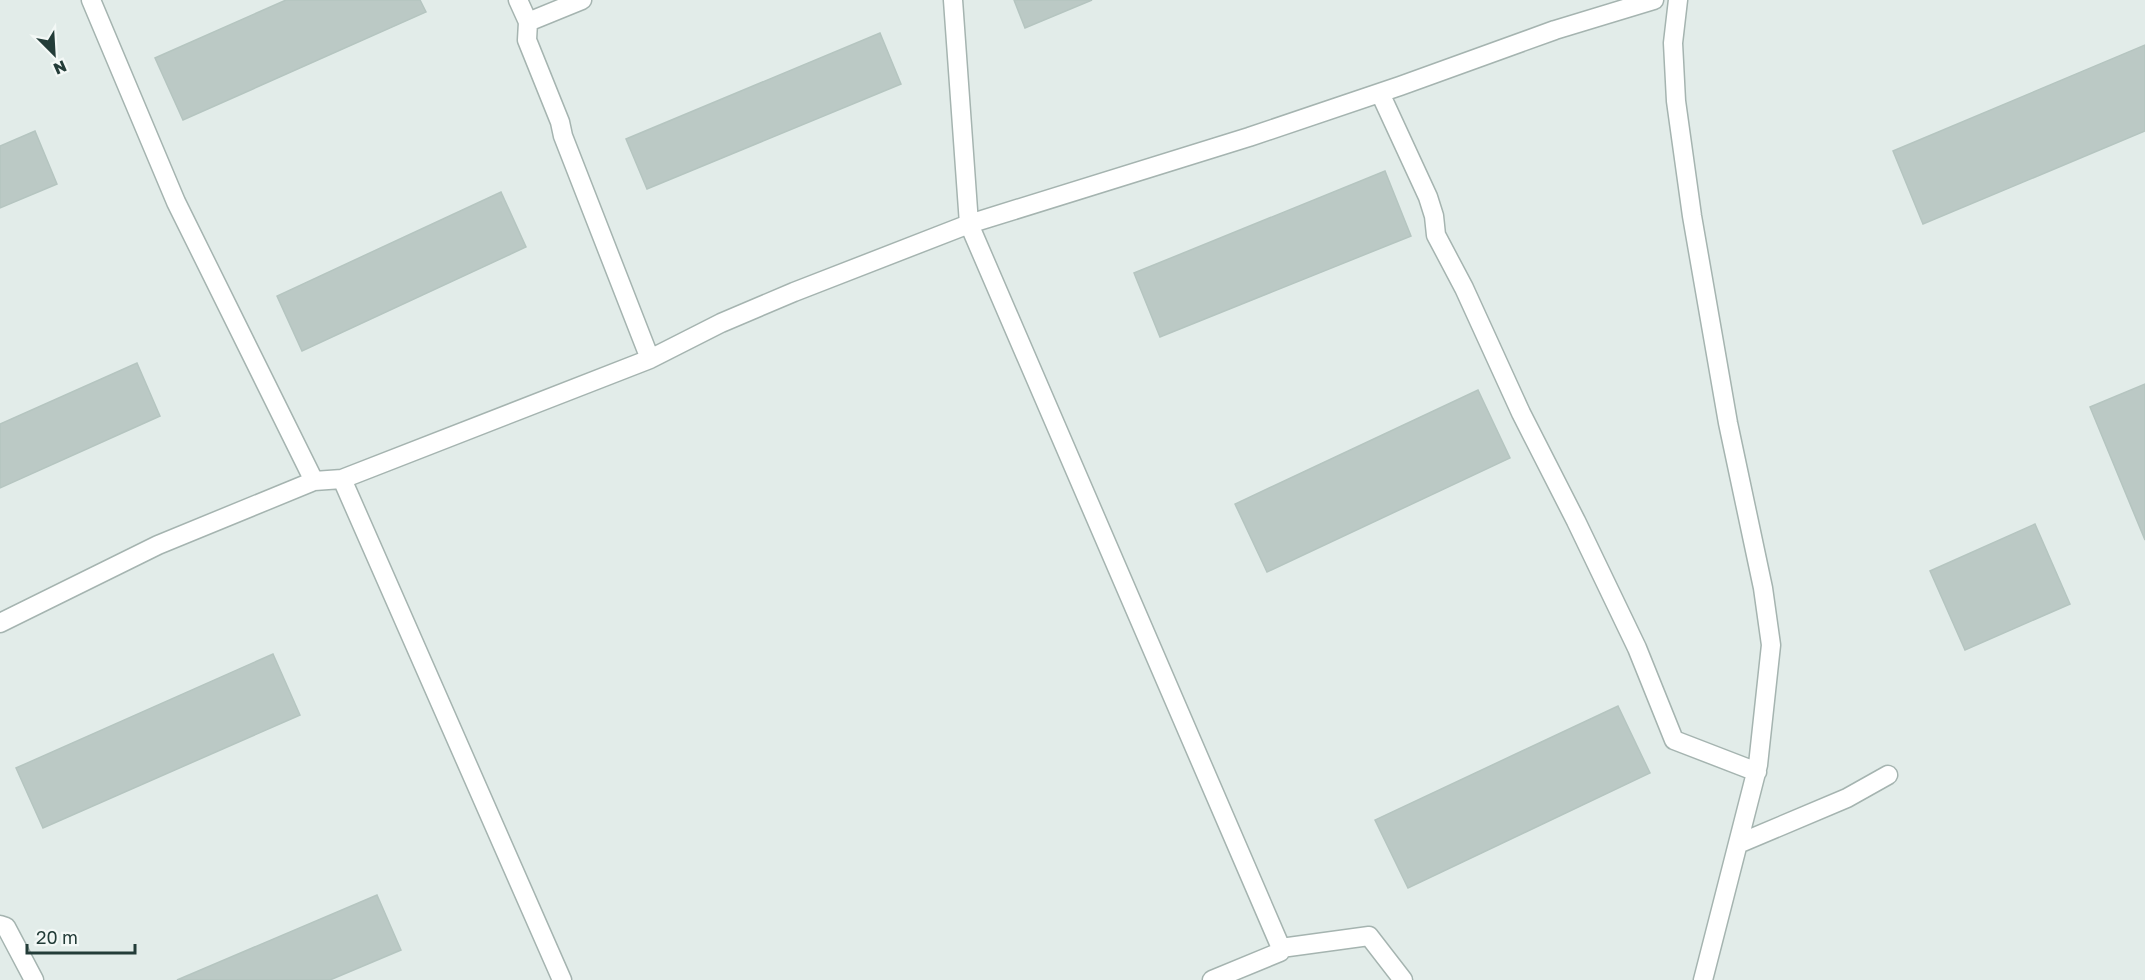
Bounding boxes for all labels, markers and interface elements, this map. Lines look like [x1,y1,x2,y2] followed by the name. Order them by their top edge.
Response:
[24,24,84,84] north arrow
[50,56,70,79] text: N
[27,917,135,955] scale bar
[36,926,78,948] text: 20 m

